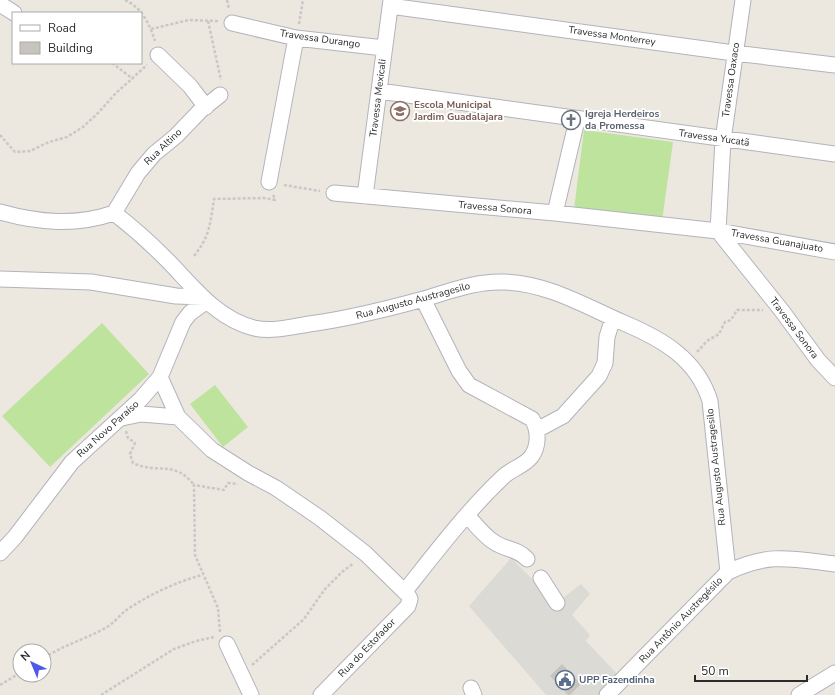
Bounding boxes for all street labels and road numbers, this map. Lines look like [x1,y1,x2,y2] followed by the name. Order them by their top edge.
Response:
[567,23,657,49] street label: Travessa Monterrey
[279,26,361,52] street label: Travessa Durango
[719,41,743,118] street label: Travessa Oaxaco
[366,58,390,138] street label: Travessa Mexicali
[141,125,185,169] street label: Rua Altino
[678,126,750,150] street label: Travessa Yucatã
[458,198,532,218] street label: Travessa Sonora
[730,226,825,256] street label: Travessa Guanajuato
[354,279,472,323] street label: Rua Augusto Austragesilo
[766,294,822,362] street label: Travessa Sonora
[74,397,142,461] street label: Rua Novo Paraíso
[703,407,729,526] street label: Rua Augusto Austragesilo
[636,573,726,666] street label: Rua Antônio Austregésilo
[335,615,399,681] street label: Rua do Estofador

